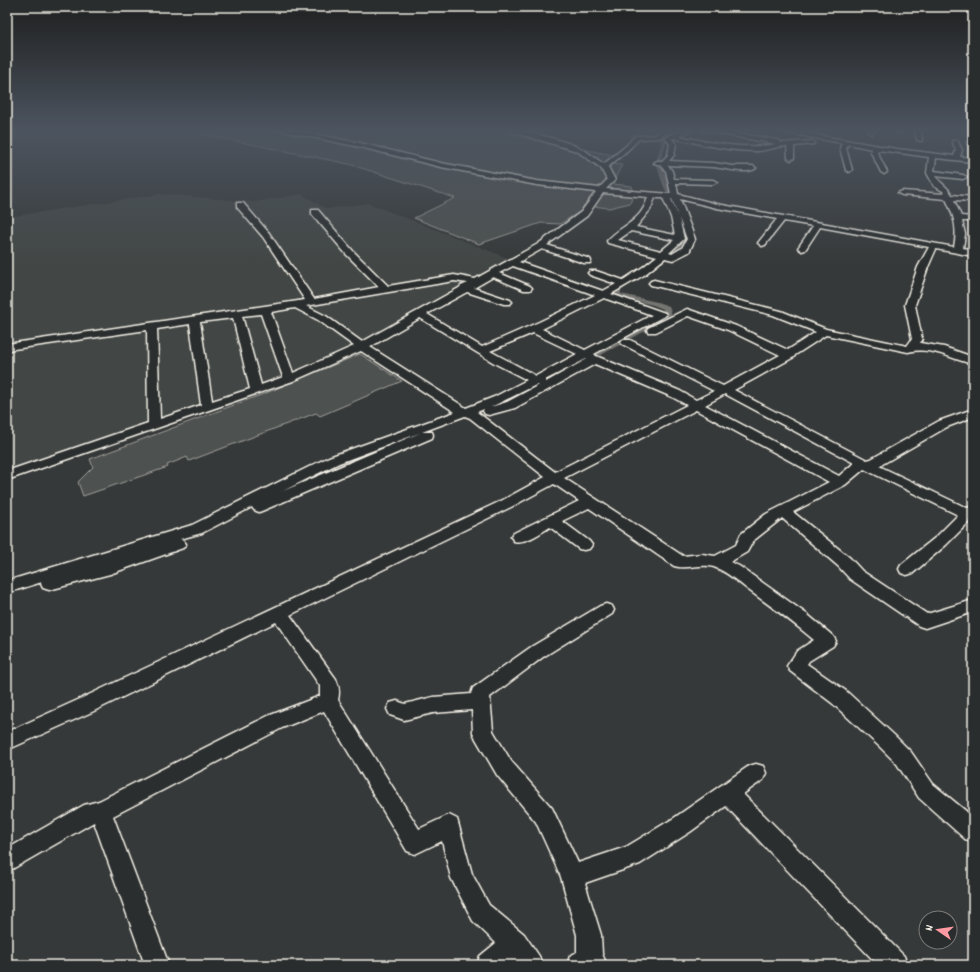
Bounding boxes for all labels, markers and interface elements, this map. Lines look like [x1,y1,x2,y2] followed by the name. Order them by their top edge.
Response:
[918,910,958,950] north arrow
[922,923,939,933] text: N

